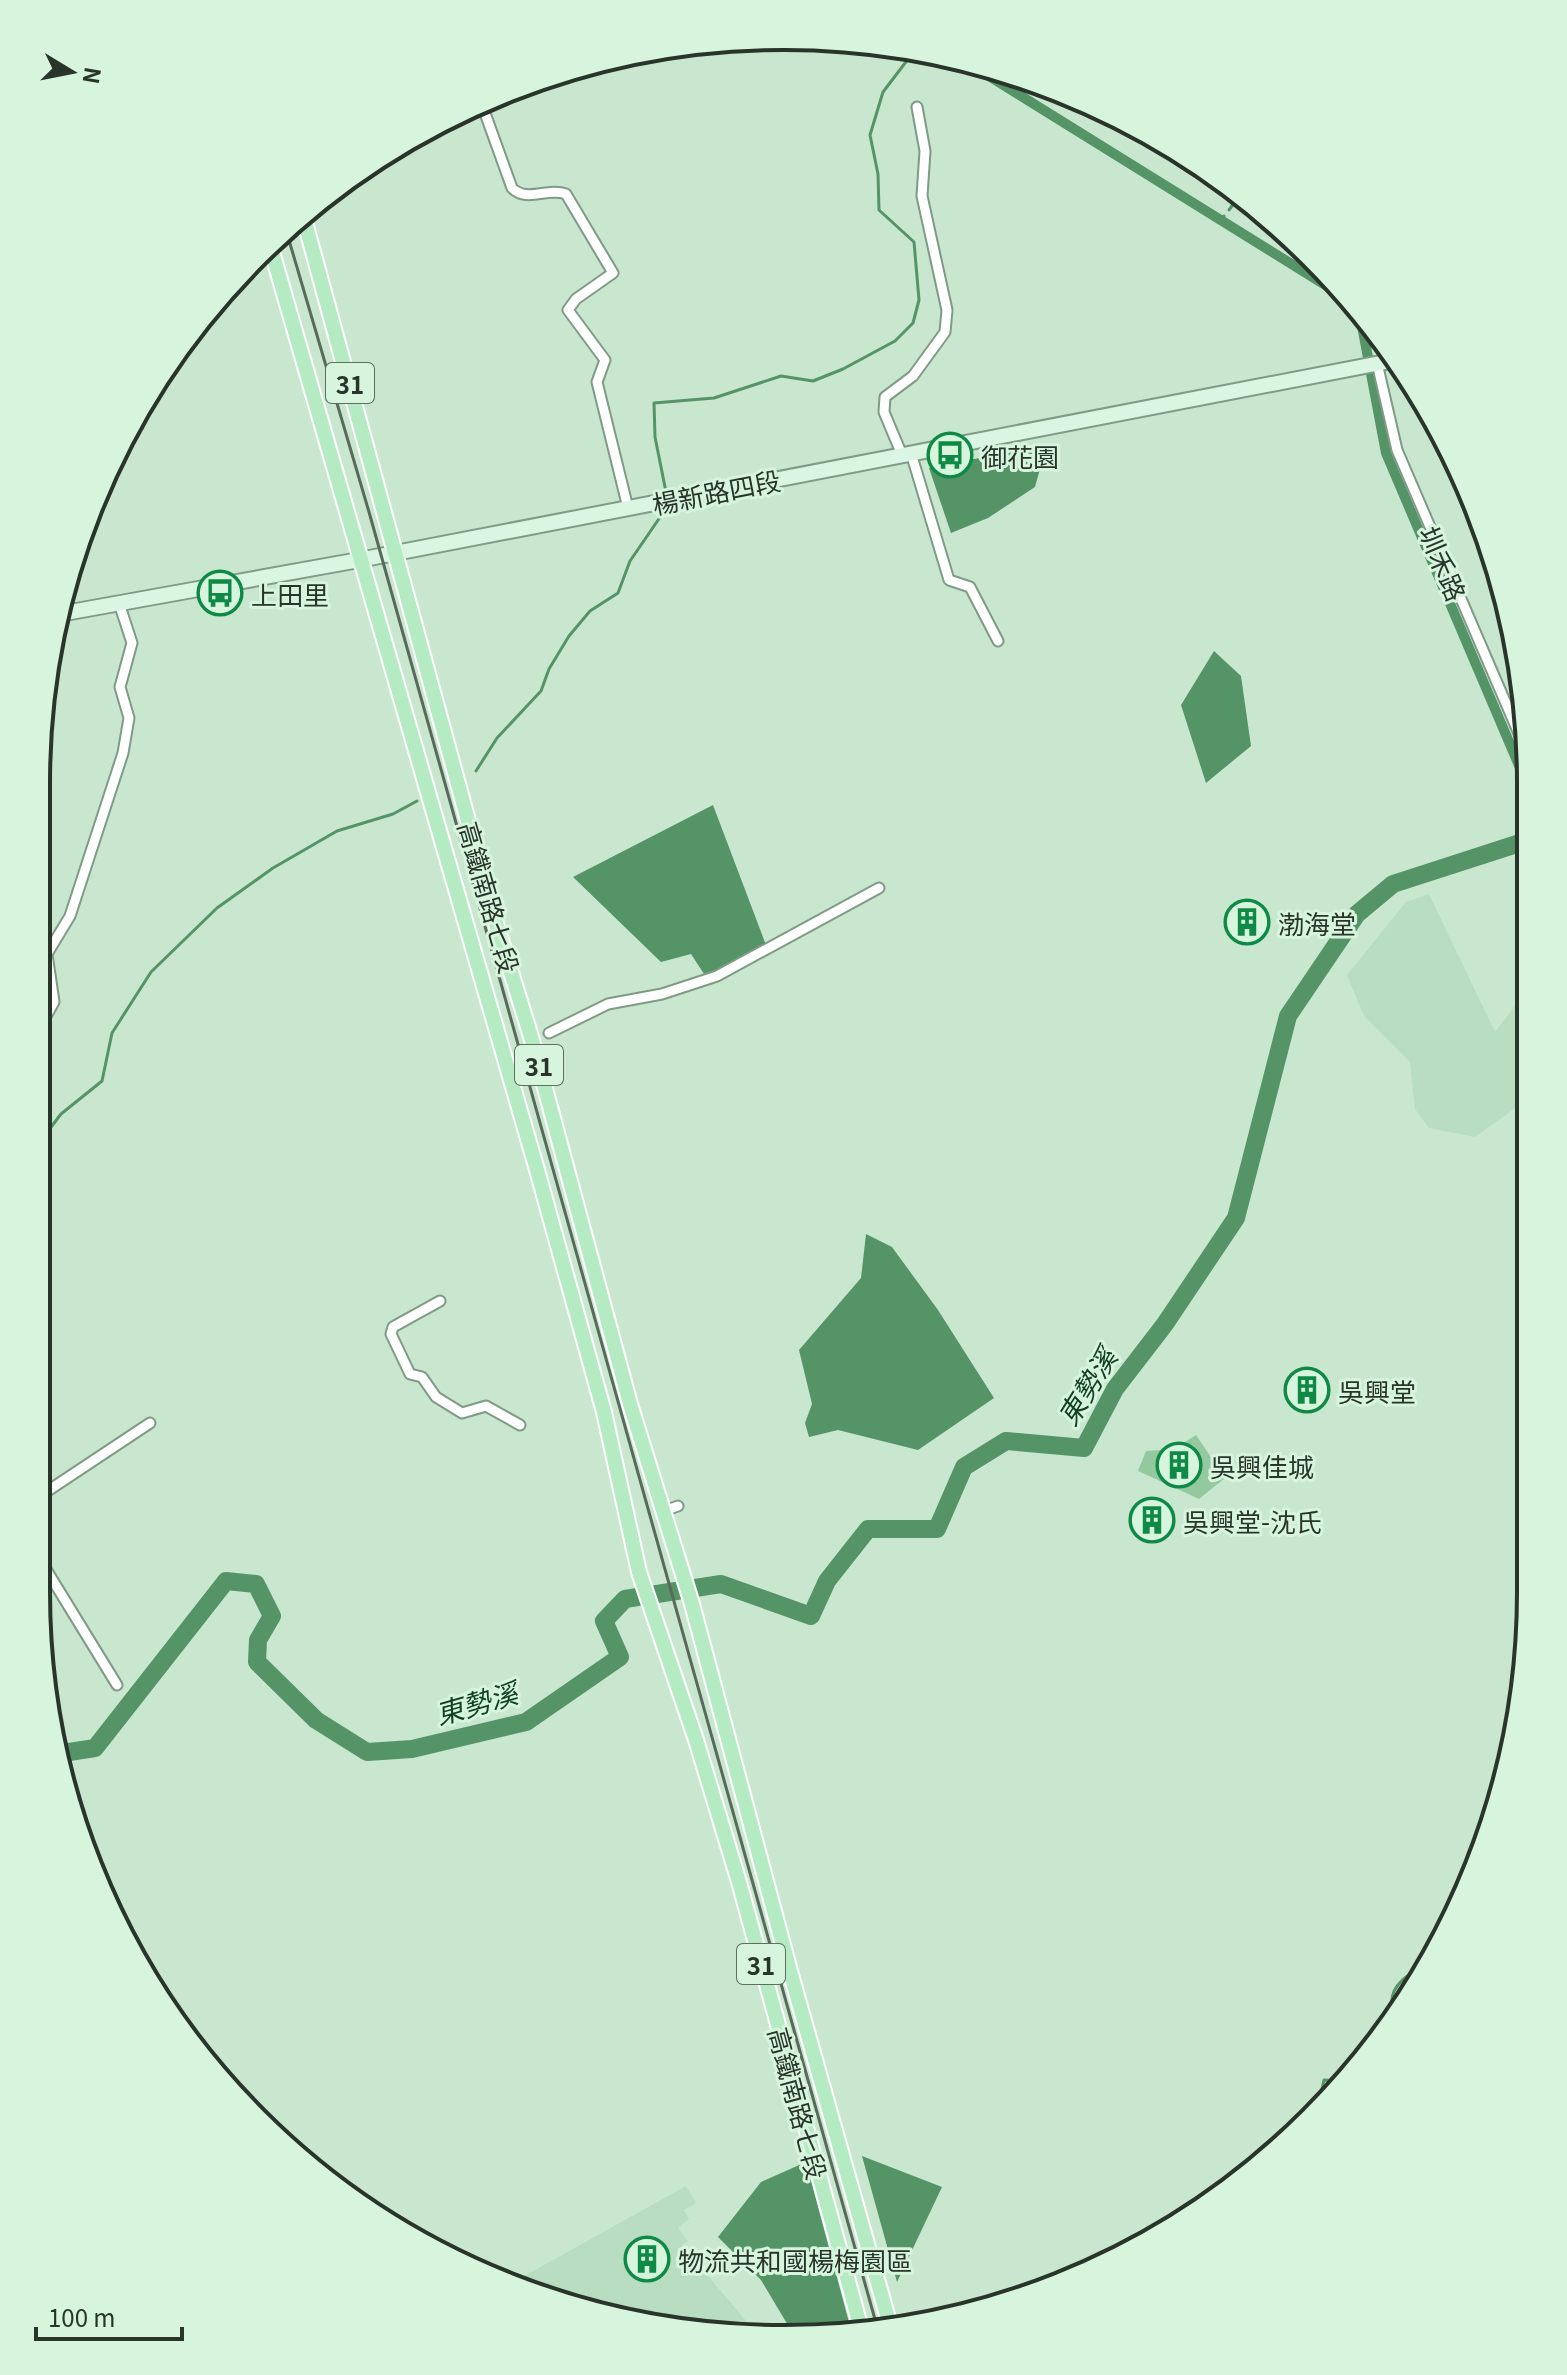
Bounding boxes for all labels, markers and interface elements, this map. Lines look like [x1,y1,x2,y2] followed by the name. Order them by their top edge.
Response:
[32,32,112,112] north arrow
[76,65,111,87] text: N
[326,363,374,403] road number: 31
[926,431,974,479] bus stop icon: 御花園
[981,437,1059,474] place label: 御花園
[649,460,783,522] street label: 楊新路四段
[1412,520,1476,606] street label: 圳禾路
[196,569,244,617] bus stop icon: 上田里
[251,575,329,612] place label: 上田里
[451,817,529,977] street label: 高鐵南路七段
[1223,898,1271,946] building icon: 渤海堂
[1278,904,1356,941] place label: 渤海堂
[515,1045,563,1085] road number: 31
[1047,1336,1127,1432] water label: 東勢溪
[1283,1366,1331,1414] building icon: 吳興堂
[1338,1372,1416,1409] place label: 吳興堂
[1155,1441,1203,1489] building icon: 吳興佳城
[1210,1447,1314,1484] place label: 吳興佳城
[1128,1496,1176,1544] building icon: 吳興堂-沈氏
[1183,1502,1322,1539] place label: 吳興堂-沈氏
[430,1670,526,1733] water label: 東勢溪
[737,1944,785,1984] road number: 31
[761,2023,837,2183] street label: 高鐵南路七段
[623,2235,671,2283] building icon: 物流共和國楊梅園區
[678,2241,912,2278] place label: 物流共和國楊梅園區
[36,2291,182,2341] scale bar
[48,2299,116,2334] text: 100 m

